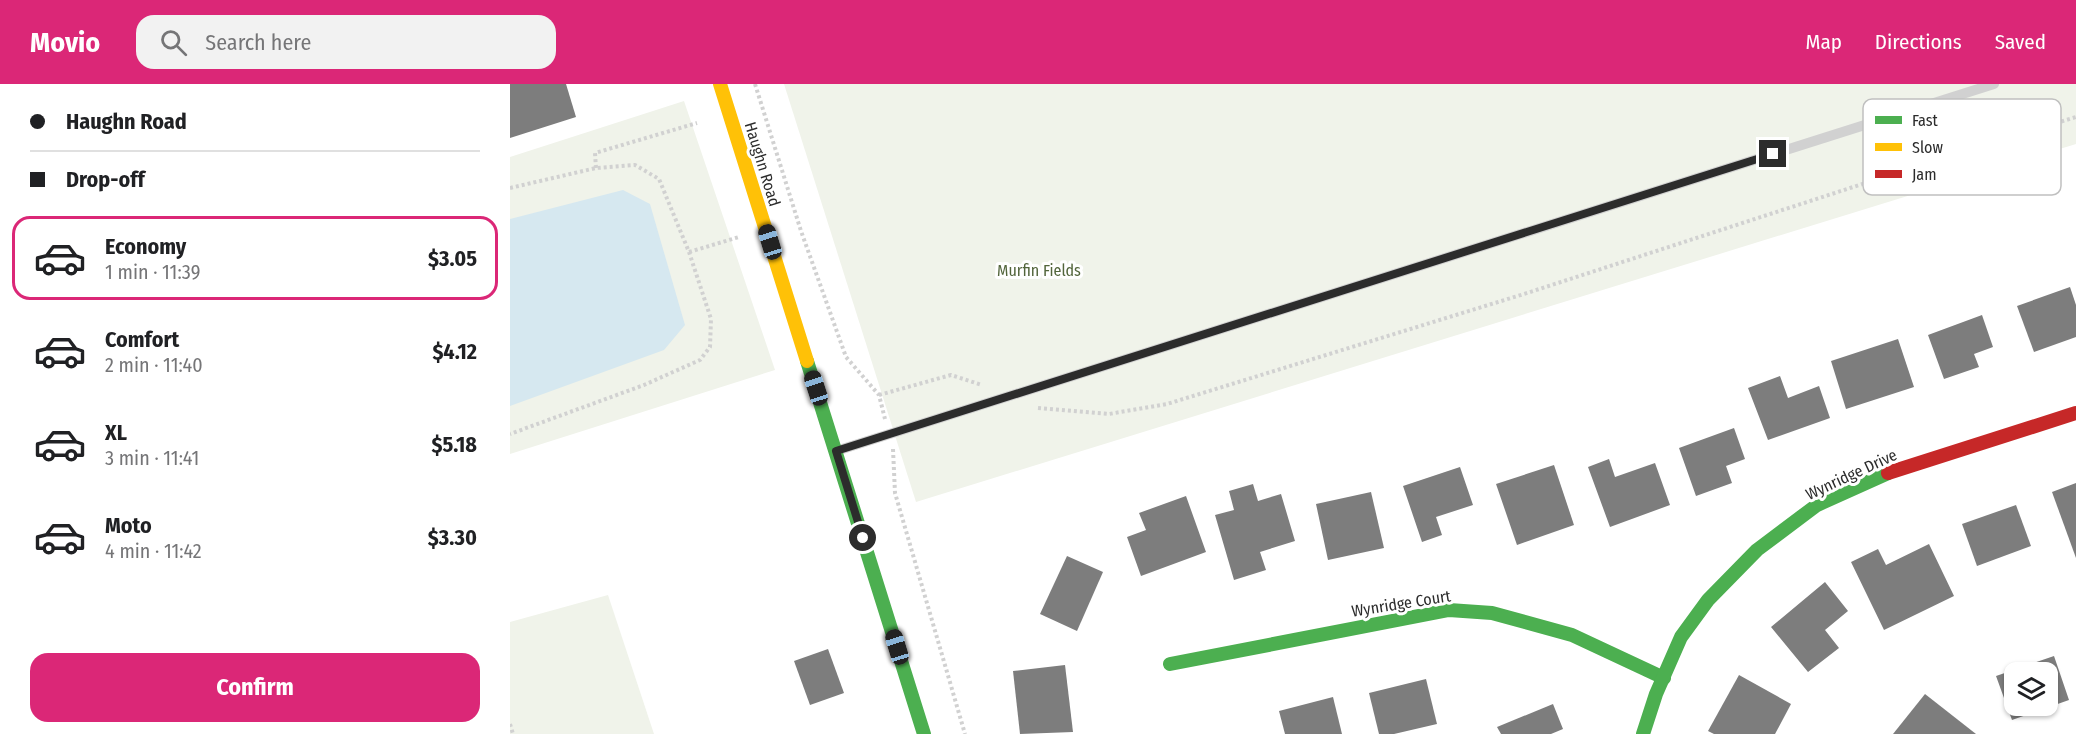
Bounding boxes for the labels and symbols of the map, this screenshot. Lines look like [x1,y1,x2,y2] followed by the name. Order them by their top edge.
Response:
[1863,99,2061,195] legend
[1912,111,1939,130] text: Fast
[741,120,784,209] street label: Haughn Road
[1912,138,1943,157] text: Slow
[1759,140,1786,167] route end
[1912,165,1937,184] text: Jam
[756,222,784,262] car
[997,261,1081,280] park label: Murfin Fields
[802,368,830,408] car
[1803,445,1900,504] street label: Wynridge Drive
[849,524,876,551] route start
[1350,586,1453,621] street label: Wynridge Court
[883,627,911,667] car

